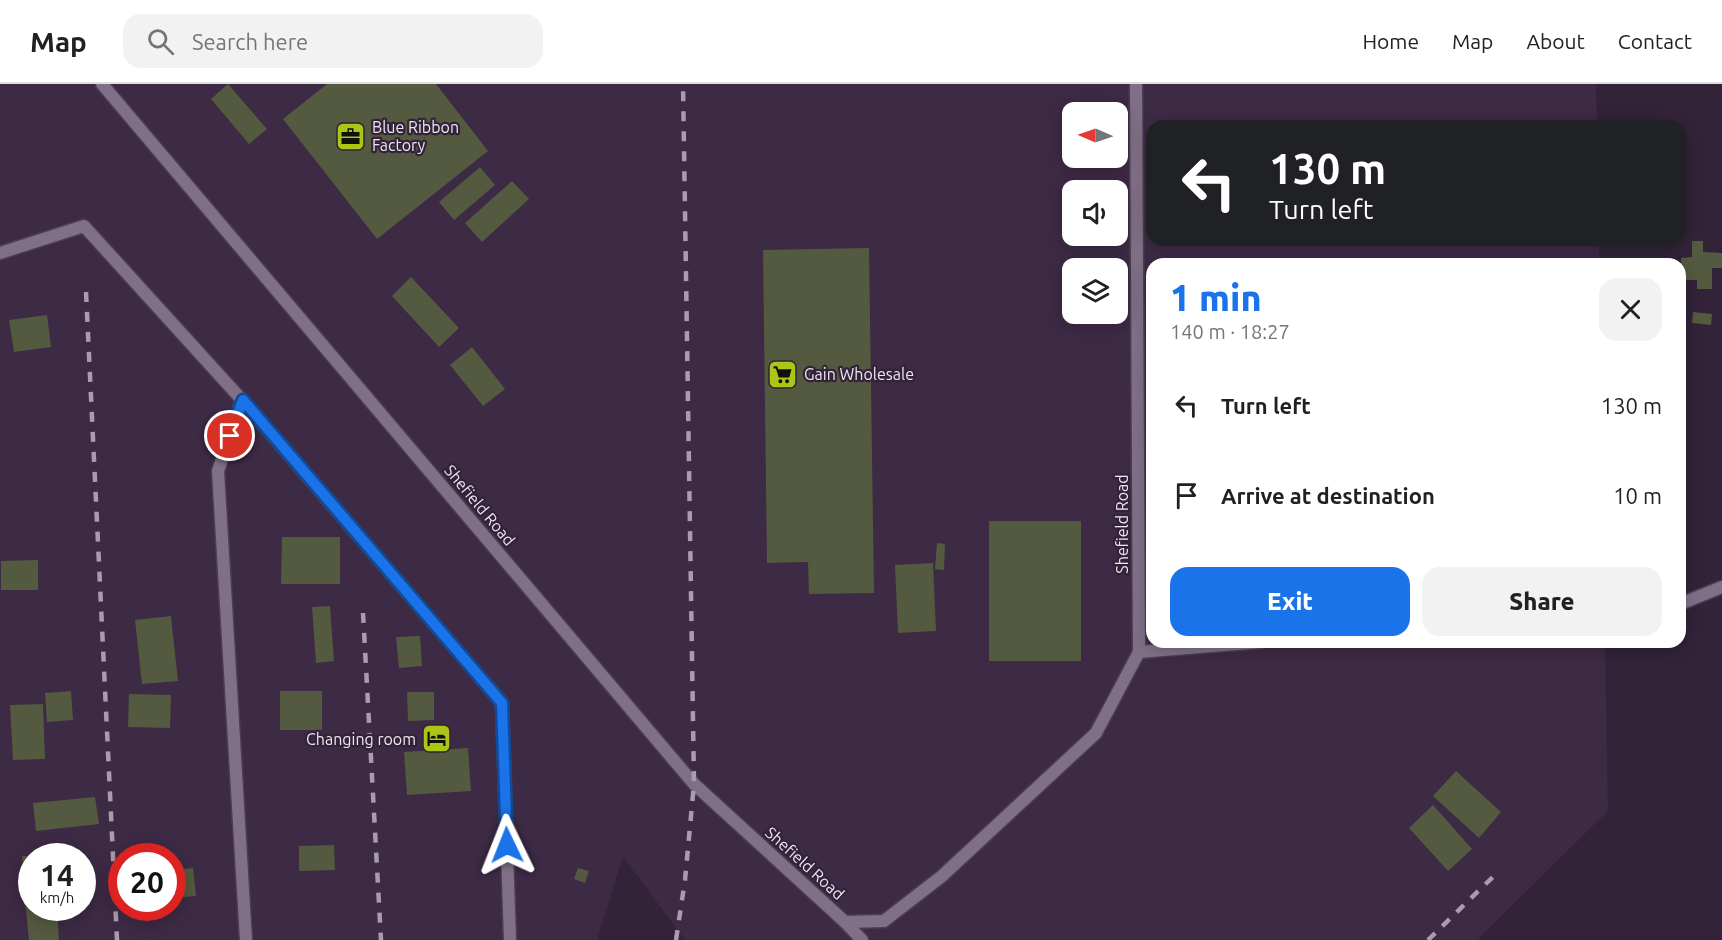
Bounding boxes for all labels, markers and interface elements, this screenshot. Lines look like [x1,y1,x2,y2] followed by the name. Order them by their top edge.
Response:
[123,14,543,68] search box
[144,25,177,58] icon: search
[30,26,87,57] text: Map
[192,29,308,54] text: Search here
[1362,29,1419,53] text: Home
[1452,29,1493,53] text: Map
[1526,29,1585,53] text: About
[1618,29,1692,53] text: Contact
[1062,102,1128,168] north arrow
[1062,102,1128,324] map controls
[372,118,459,154] place label: Blue Ribbon Factory
[335,120,367,152] office icon: Blue Ribbon Factory
[1170,144,1248,222] icon: left
[1269,145,1386,192] text: 130 m
[1062,180,1128,246] button: sound
[1269,194,1373,224] text: Turn left
[1062,258,1128,324] button: layers
[1170,277,1262,318] text: 1 min
[1599,278,1662,341] button: close
[1170,320,1290,343] text: 140 m · 18:27
[767,358,799,390] supermarket icon: Gain Wholesale
[804,365,914,383] place label: Gain Wholesale
[1170,389,1203,422] icon: left
[1221,393,1311,418] text: Turn left
[1601,393,1662,418] text: 130 m
[204,410,255,461] pin
[213,419,246,452] icon: arrive
[441,461,519,549] street label: Shefield Road
[1113,474,1131,574] street label: Shefield Road
[1170,479,1203,512] icon: arrive
[1221,483,1435,508] text: Arrive at destination
[1613,483,1662,508] text: 10 m
[1170,567,1410,636] button: Exit
[1422,567,1662,636] button: Share
[421,723,453,755] hotel icon: Changing room
[306,730,416,748] place label: Changing room
[475,813,539,877] position arrow
[762,823,848,903] street label: Shefield Road
[108,843,186,921] speed limit sign: 20
[40,858,74,892] text: 14
[40,889,74,906] text: km/h

